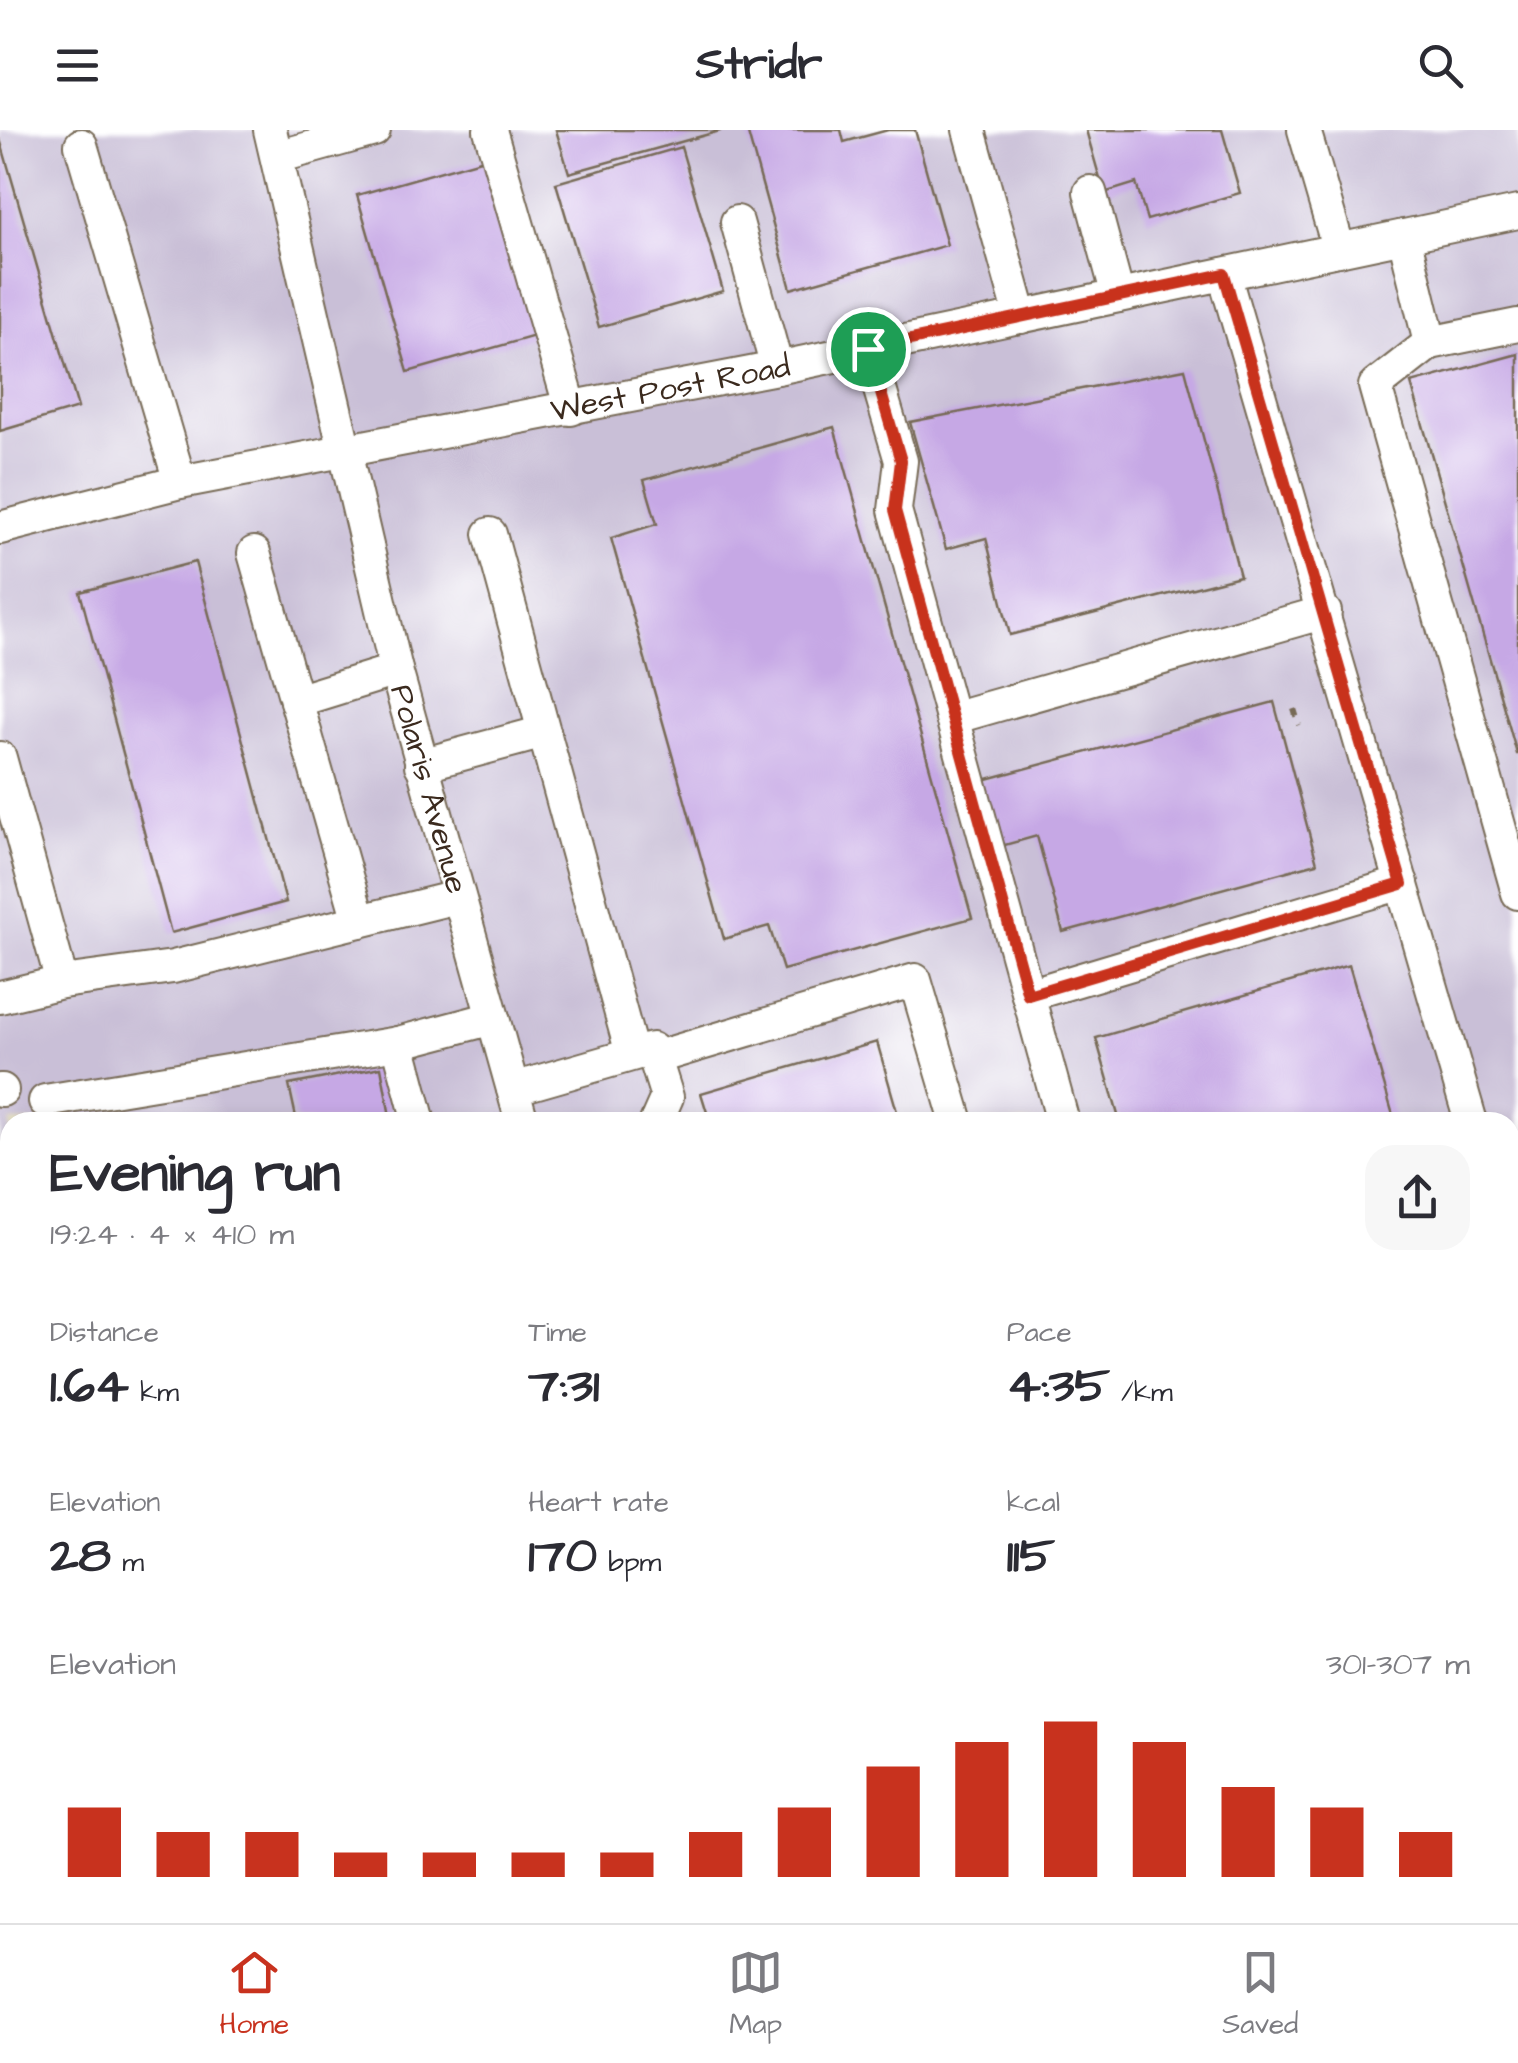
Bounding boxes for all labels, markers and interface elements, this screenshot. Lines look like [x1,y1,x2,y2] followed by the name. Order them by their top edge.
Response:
[696,34,822,96] text: Stridr
[50,38,105,93] icon: menu
[1413,38,1468,93] icon: search
[826,307,911,392] pin
[841,322,896,377] icon: arrive
[547,343,794,433] street label: West Post Road
[379,679,480,899] street label: Polaris Avenue
[50,1136,340,1212] text: Evening run
[1365,1145,1470,1250] button: share
[50,1212,294,1257] text: 19:24 · 4 × 410 m
[50,1313,159,1352] text: Distance
[528,1313,587,1352] text: Time
[1007,1313,1072,1352] text: Pace
[50,1352,129,1421] text: 1.64
[528,1352,599,1421] text: 7:31
[1007,1352,1110,1421] text: 4:35
[129,1373,179,1412] text: km
[1110,1373,1173,1412] text: /km
[50,1483,160,1522] text: Elevation
[528,1483,669,1522] text: Heart rate
[1007,1483,1060,1522] text: kcal
[50,1522,111,1591] text: 28
[528,1522,597,1591] text: 170
[1007,1522,1055,1591] text: 115
[111,1543,144,1582] text: m
[597,1543,661,1582] text: bpm
[50,1642,176,1687] text: Elevation
[1326,1642,1470,1687] text: 301–307 m
[220,1945,289,2044] tab: Home
[728,1945,783,2044] tab: Map
[1222,1945,1298,2044] tab: Saved

